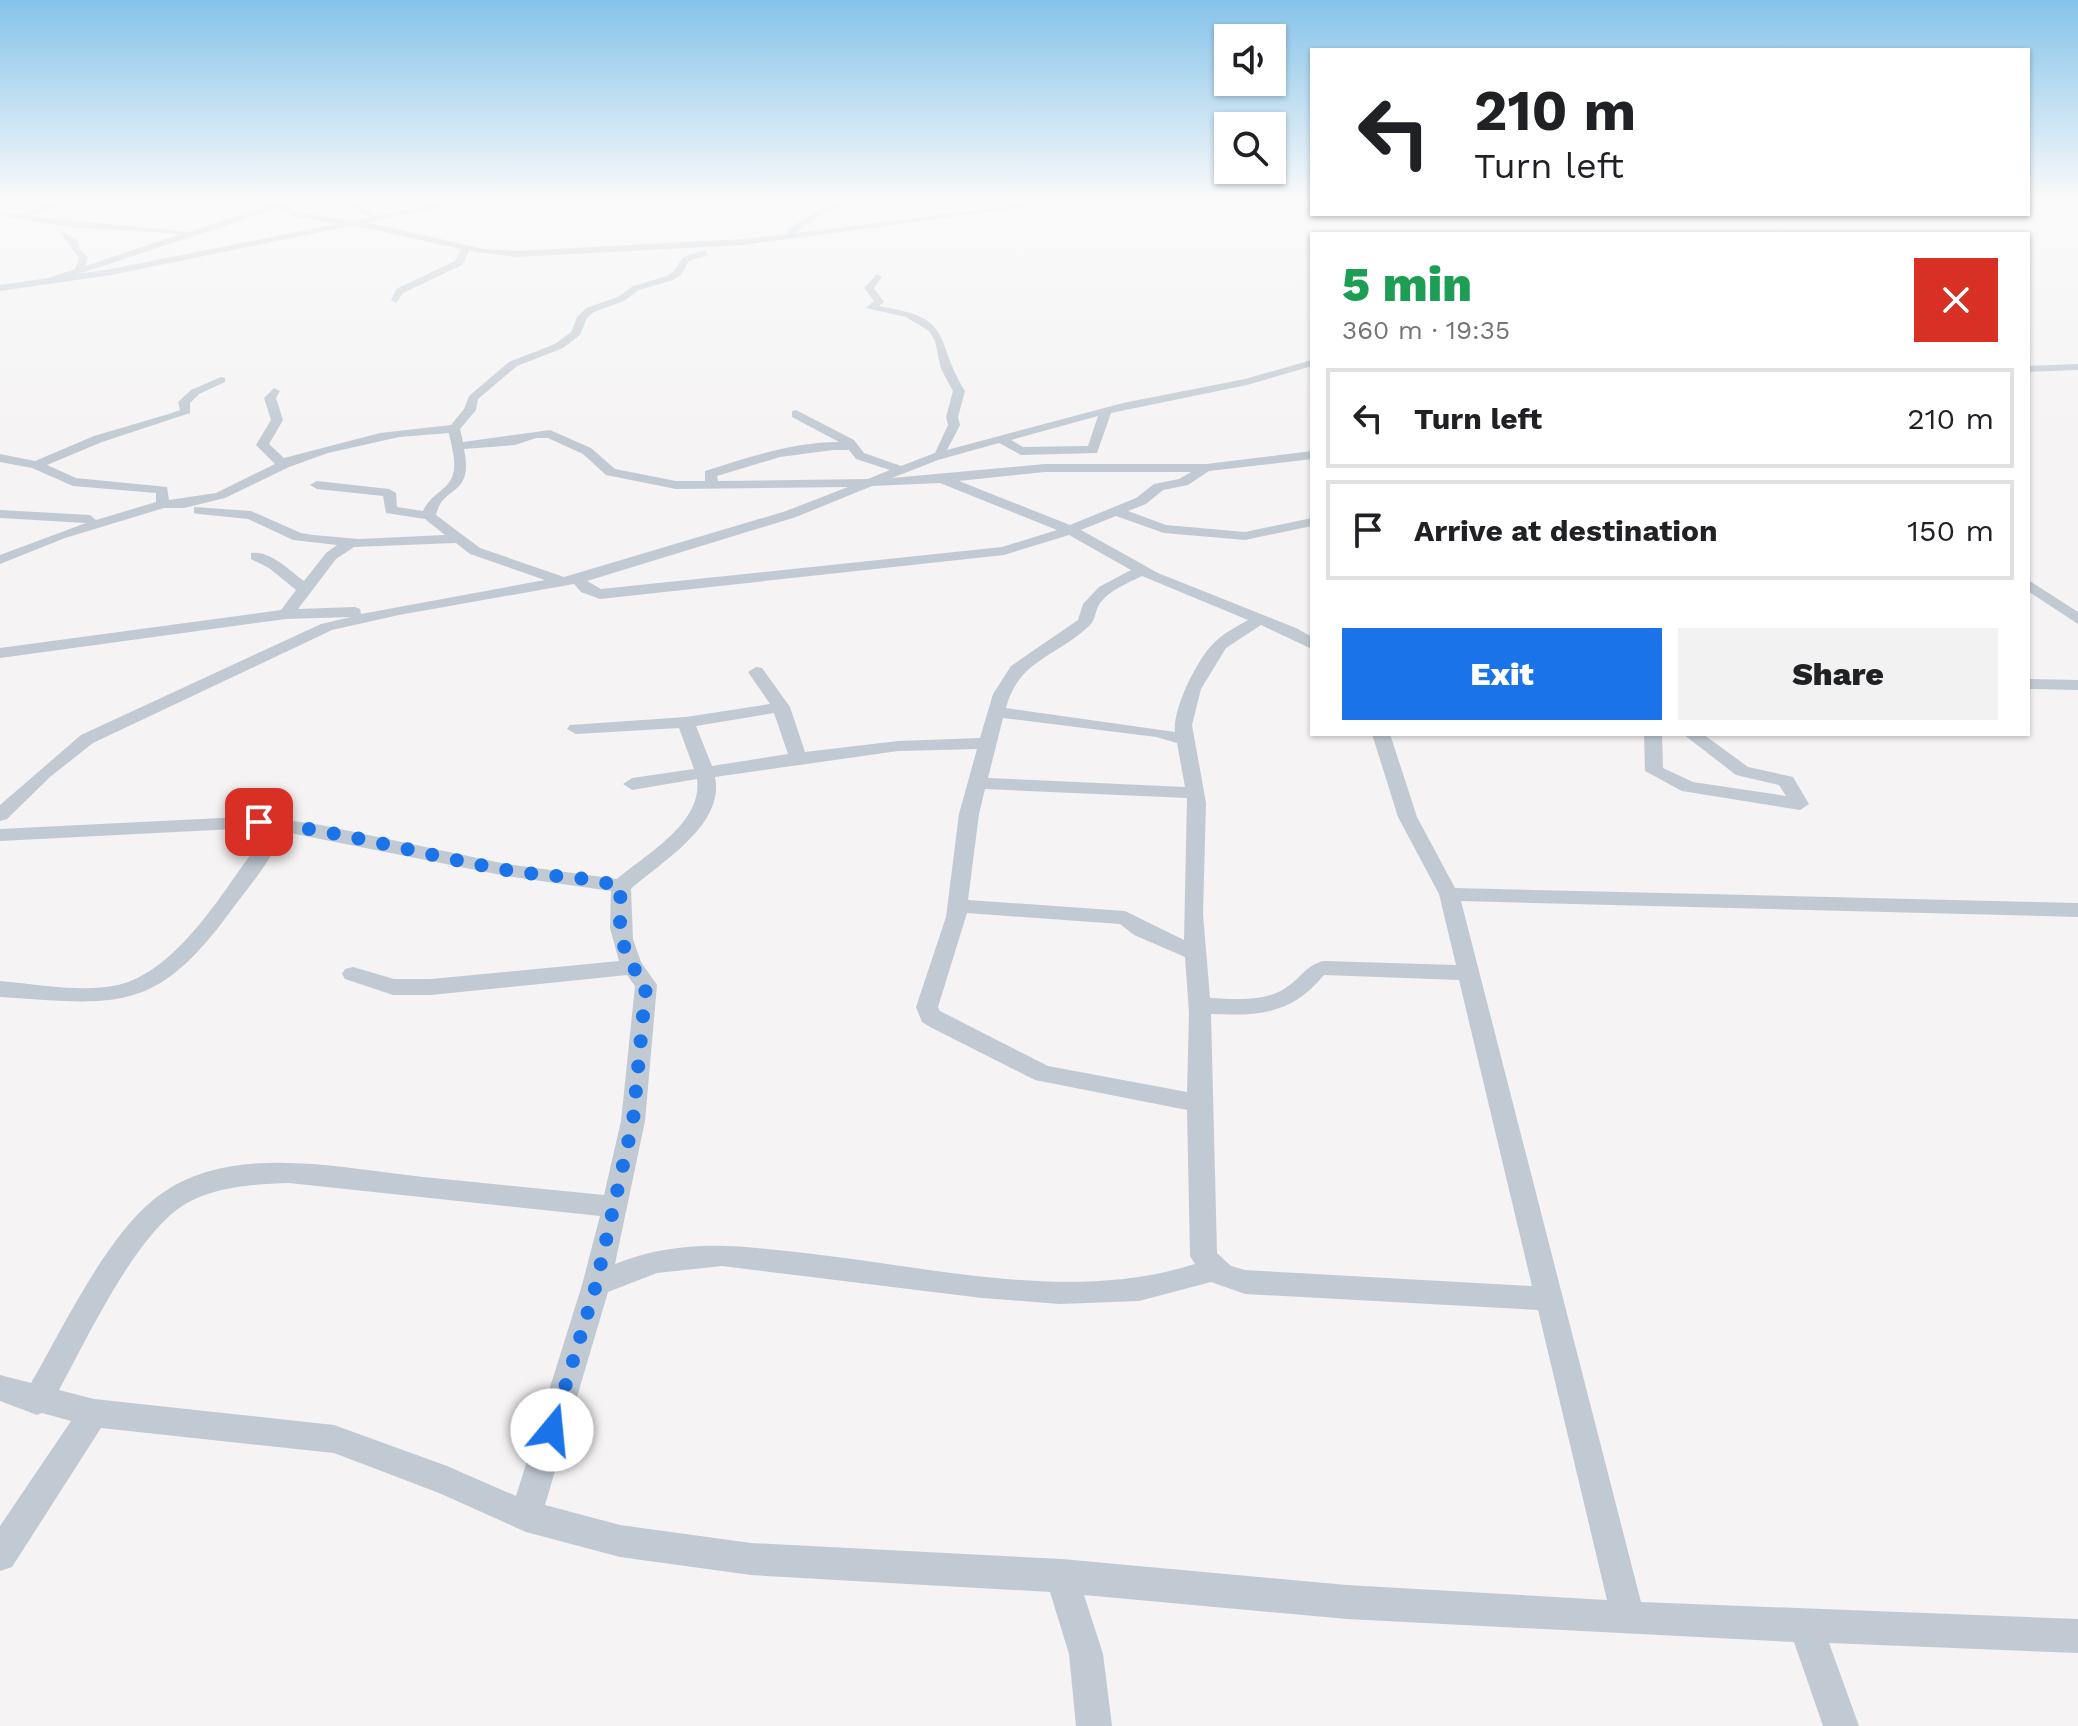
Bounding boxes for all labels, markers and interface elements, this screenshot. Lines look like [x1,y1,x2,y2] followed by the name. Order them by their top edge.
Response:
[1214,24,1286,184] map controls
[1214,24,1286,96] button: sound
[1474,78,1636,144] text: 210 m
[1342,80,1446,184] icon: left
[1214,112,1286,184] button: search
[1474,145,1624,187] text: Turn left
[1342,256,1472,313] text: 5 min
[1914,258,1998,342] button: close
[1342,315,1510,345] text: 360 m · 19:35
[1346,396,1390,440] icon: left
[1414,401,1542,436] text: Turn left
[1907,401,1994,436] text: 210 m
[1346,508,1390,552] icon: arrive
[1414,513,1718,548] text: Arrive at destination
[1907,513,1994,548] text: 150 m
[1342,628,1662,720] button: Exit
[1678,628,1998,720] button: Share
[225,788,293,856] pin
[237,800,281,844] icon: arrive
[510,1388,594,1472] position arrow

